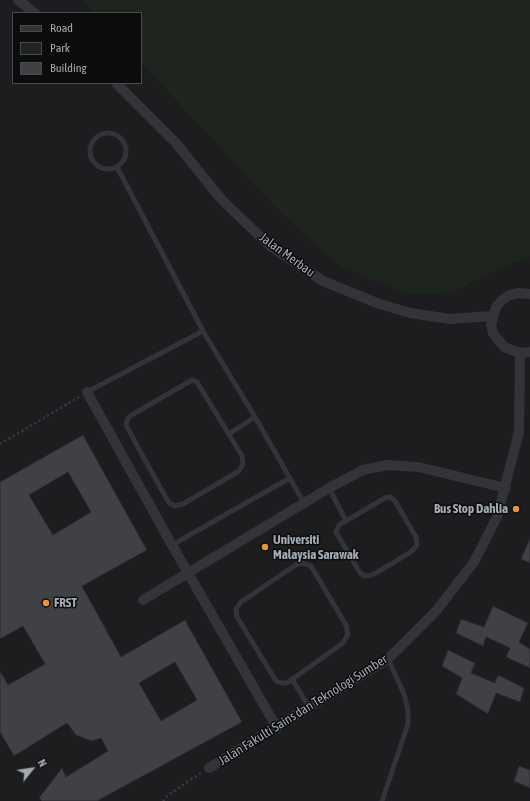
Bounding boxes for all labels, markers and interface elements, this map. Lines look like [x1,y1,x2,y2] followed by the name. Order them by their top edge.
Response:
[12,12,142,84] legend
[50,21,73,35] text: Road
[50,41,70,55] text: Park
[50,61,87,75] text: Building
[256,230,318,280] street label: Jalan Merbau
[434,501,508,517] place label: Bus Stop Dahlia
[511,504,521,514] marker: Bus Stop Dahlia
[273,532,359,563] place label: Universiti Malaysia Sarawak
[260,542,270,552] marker: Universiti Malaysia Sarawak
[54,595,77,611] place label: FRST
[41,598,51,608] marker: FRST
[216,651,390,769] street label: Jalan Fakulti Sains dan Teknologi Sumber
[12,749,52,789] north arrow
[36,757,49,769] text: N

